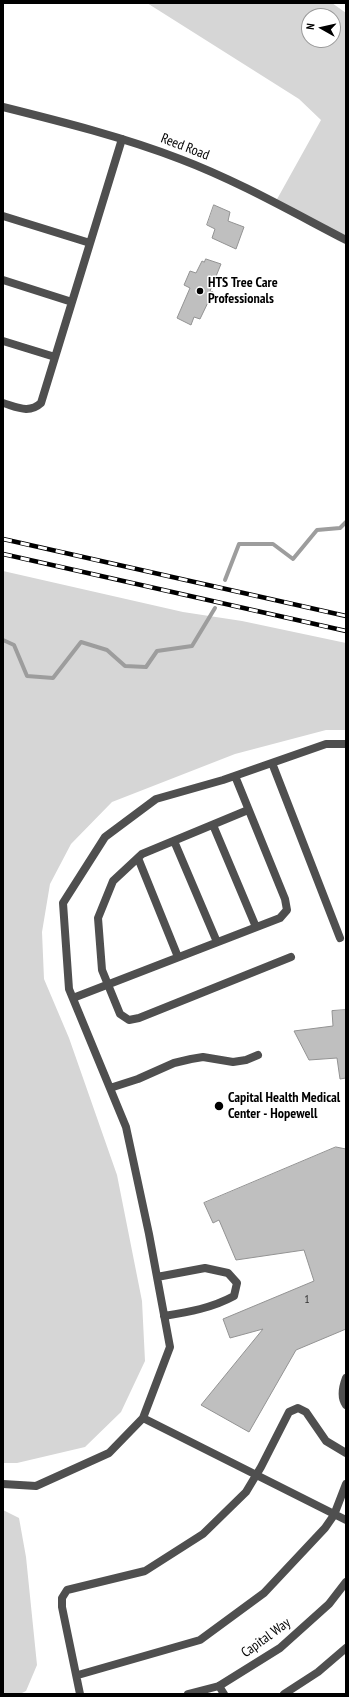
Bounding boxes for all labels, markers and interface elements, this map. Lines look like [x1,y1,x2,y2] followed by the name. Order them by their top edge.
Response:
[301,8,341,48] north arrow
[303,23,317,30] text: N
[158,130,212,164] street label: Reed Road
[208,275,278,308] place label: HTS Tree Care Professionals
[195,286,205,296] marker: HTS Tree Care Professionals
[228,1090,340,1122] place label: Capital Health Medical Center - Hopewell
[213,1100,225,1112] marker: Capital Health Medical Center - Hopewell
[304,1293,310,1307] house number: 1
[238,1615,294,1661] street label: Capital Way

